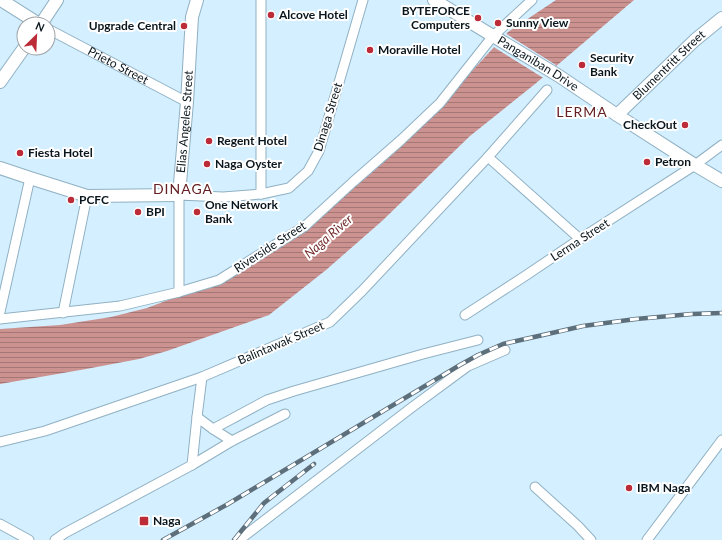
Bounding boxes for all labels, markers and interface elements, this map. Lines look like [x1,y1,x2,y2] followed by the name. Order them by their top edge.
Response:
[402,3,470,32] place label: BYTEFORCE Computers
[278,7,348,22] place label: Alcove Hotel
[266,10,276,20] marker: Alcove Hotel
[473,13,483,23] marker: BYTEFORCE Computers
[506,15,569,30] place label: Sunny View
[16,16,56,56] north arrow
[89,18,176,33] place label: Upgrade Central
[493,18,503,28] marker: Sunny View
[34,19,47,34] text: N
[179,21,189,31] marker: Upgrade Central
[629,26,709,103] street label: Blumentritt Street
[495,33,582,94] street label: Panganiban Drive
[378,42,461,57] place label: Moraville Hotel
[85,43,152,88] street label: Prieto Street
[365,45,375,55] marker: Moraville Hotel
[590,50,635,79] place label: Security Bank
[577,60,587,70] marker: Security Bank
[173,69,196,174] street label: Elias Angeles Street
[310,80,345,153] street label: Dinaga Street
[556,103,608,120] district label: LERMA
[623,117,678,132] place label: CheckOut
[680,120,690,130] marker: CheckOut
[217,133,287,148] place label: Regent Hotel
[204,136,214,146] marker: Regent Hotel
[28,145,93,160] place label: Fiesta Hotel
[15,148,25,158] marker: Fiesta Hotel
[655,154,691,169] place label: Petron
[215,156,282,171] place label: Naga Oyster
[642,157,652,167] marker: Petron
[202,159,212,169] marker: Naga Oyster
[153,180,213,197] district label: DINAGA
[79,192,109,207] place label: PCFC
[66,195,76,205] marker: PCFC
[205,197,278,226] place label: One Network Bank
[146,204,165,219] place label: BPI
[133,207,143,217] marker: BPI
[192,207,202,217] marker: One Network Bank
[301,210,356,261] water label: Naga River
[548,215,612,264] street label: Lerma Street
[231,217,309,275] street label: Riverside Street
[235,317,327,367] street label: Balintawak Street
[637,480,690,495] place label: IBM Naga
[624,483,634,493] marker: IBM Naga
[153,513,181,528] place label: Naga
[138,515,150,527] marker: Naga

